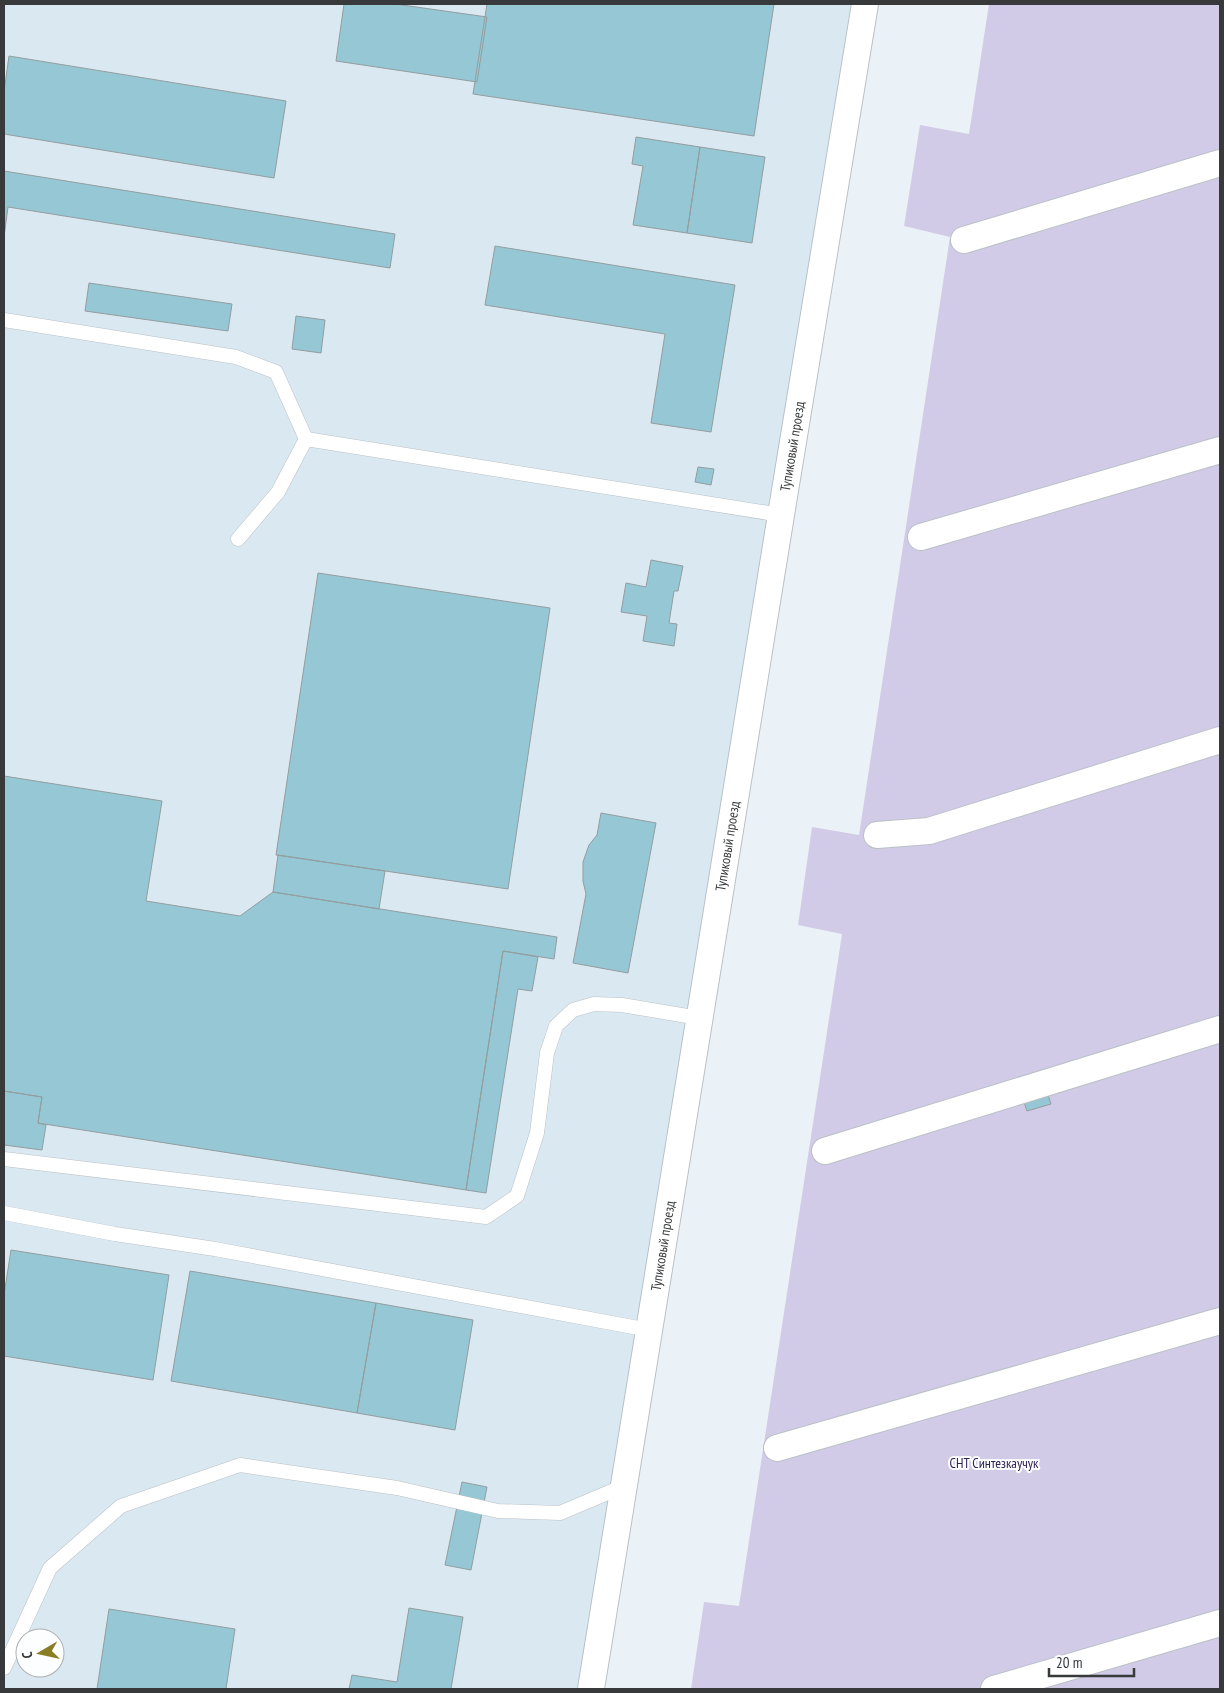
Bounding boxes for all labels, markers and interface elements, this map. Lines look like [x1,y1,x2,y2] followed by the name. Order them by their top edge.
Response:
[776,400,809,493] street label: Тупиковый проезд
[711,800,744,892] street label: Тупиковый проезд
[647,1199,679,1292] street label: Тупиковый проезд
[950,1454,1039,1472] park label: СНТ Синтезкаучук
[15,1628,65,1678] north arrow
[1049,1646,1134,1678] scale bar
[18,1650,37,1660] text: С
[1056,1653,1082,1672] text: 20 m

